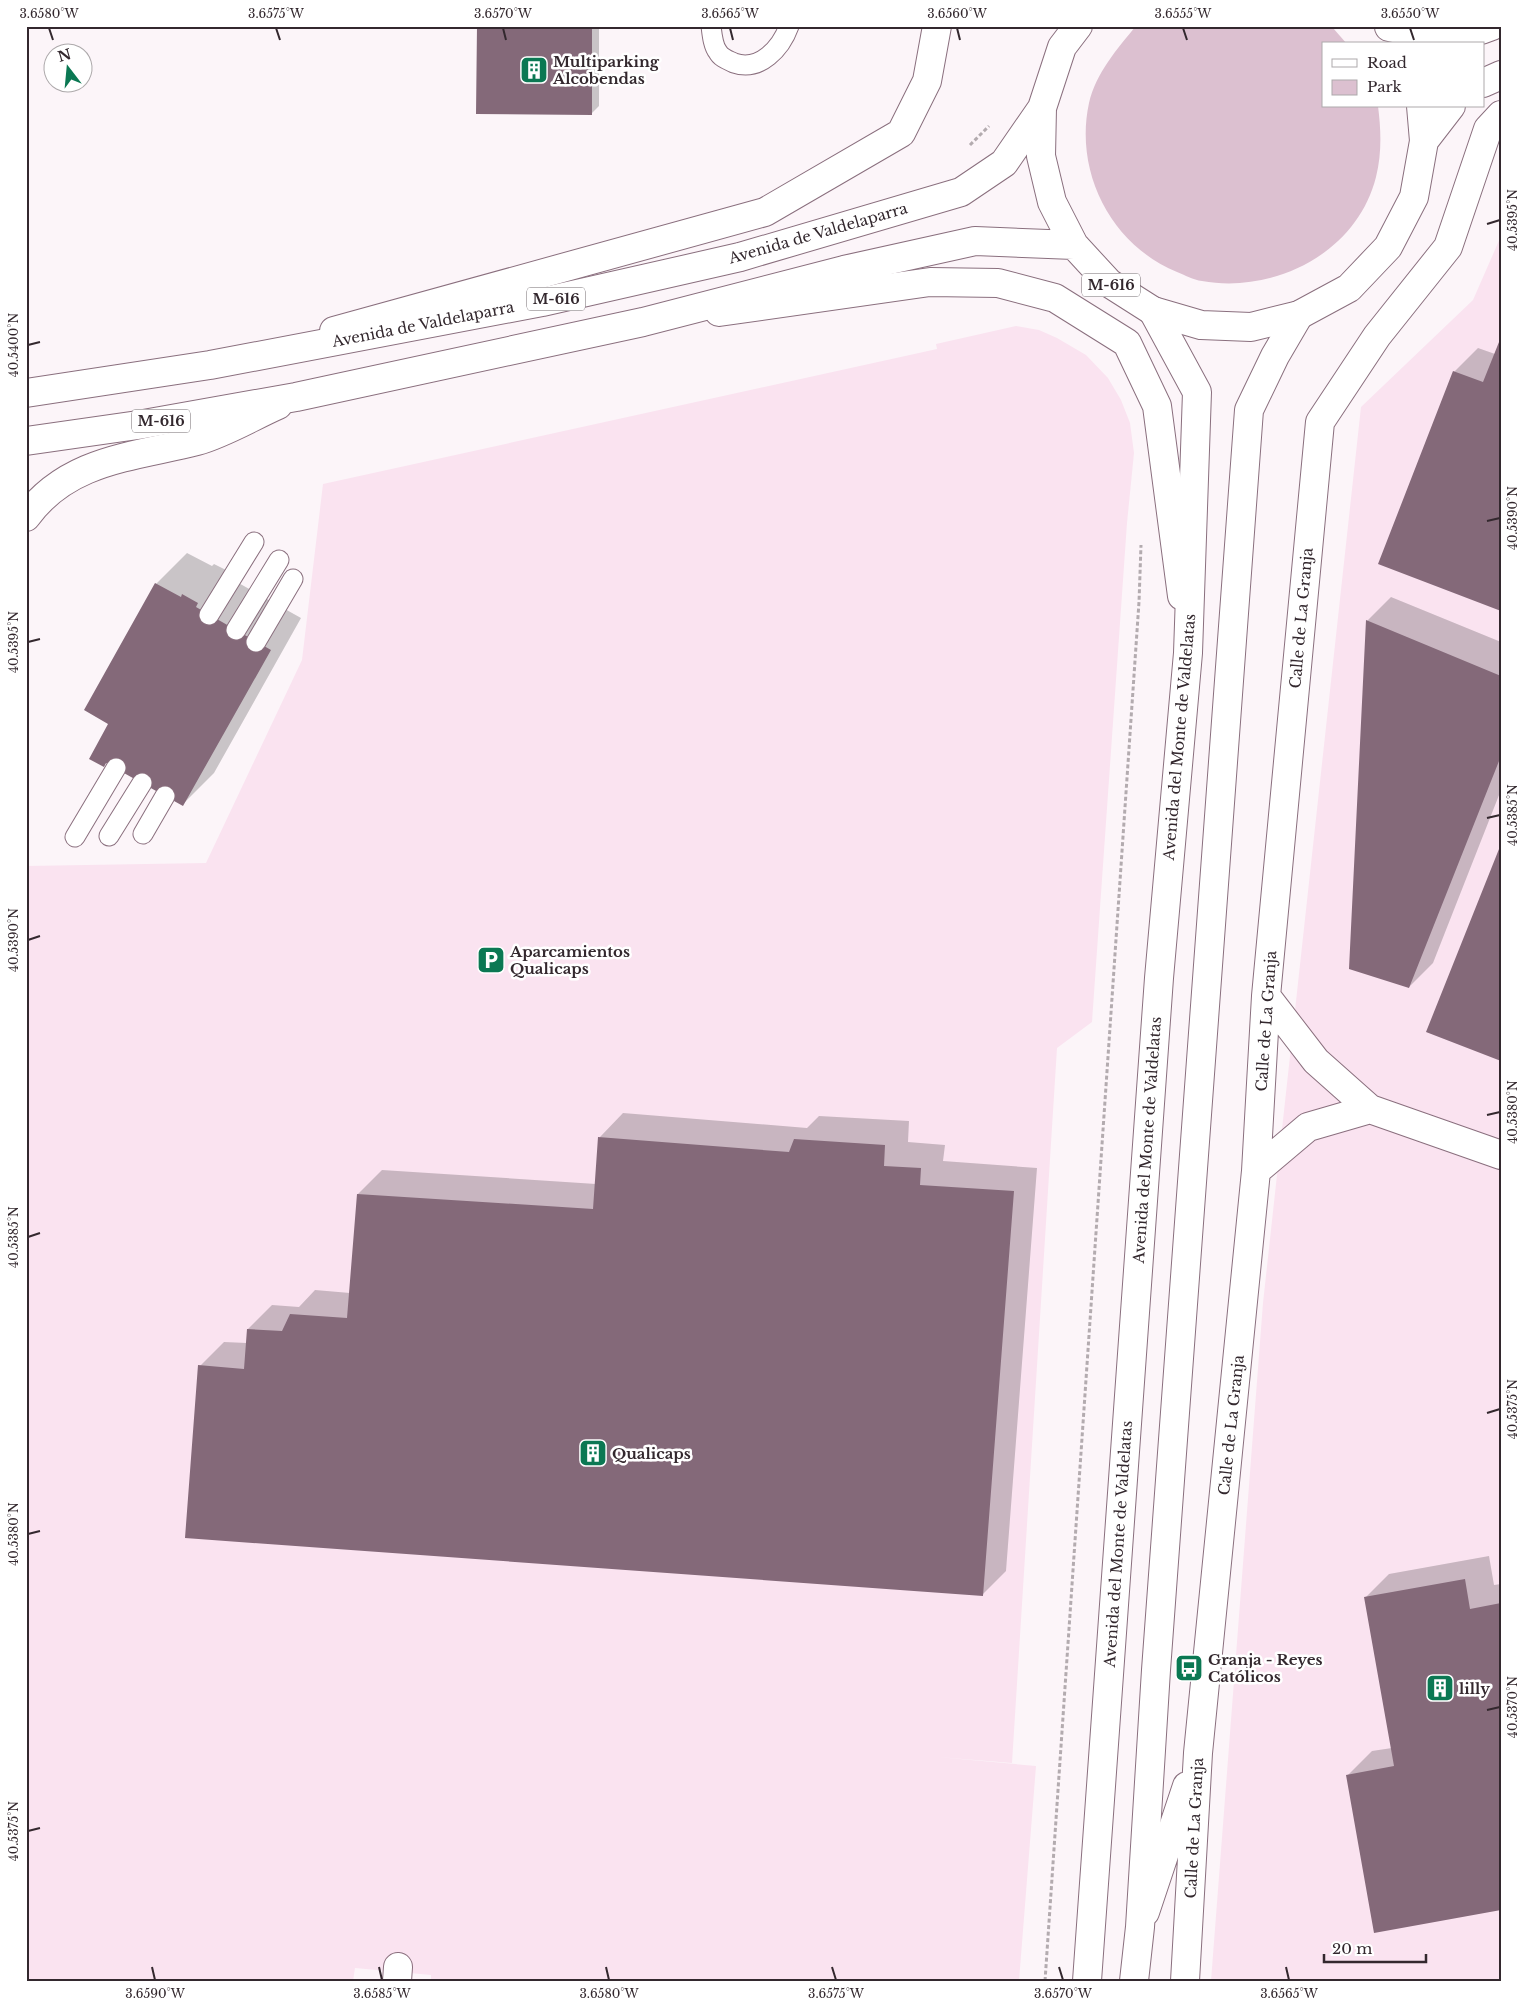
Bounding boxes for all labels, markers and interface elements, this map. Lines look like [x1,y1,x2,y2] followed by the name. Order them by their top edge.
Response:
[19,6,79,21] text: 3.6580°W
[248,6,305,21] text: 3.6575°W
[474,6,533,21] text: 3.6570°W
[701,6,760,21] text: 3.6565°W
[927,6,988,21] text: 3.6560°W
[1155,6,1212,21] text: 3.6555°W
[1381,6,1440,21] text: 3.6550°W
[42,42,92,92] north arrow
[1322,42,1484,108] legend
[56,45,73,66] text: N
[552,52,660,88] place label: Multiparking Alcobendas
[1367,53,1407,72] text: Road
[519,55,549,85] building icon: Multiparking Alcobendas
[1367,77,1403,96] text: Park
[1505,189,1520,251] text: 40.5395°N
[725,198,910,268] street label: Avenida de Valdelaparra
[1082,274,1140,296] road number: M-616
[527,288,585,310] road number: M-616
[329,297,516,351] street label: Avenida de Valdelaparra
[6,313,21,377] text: 40.5400°N
[132,410,190,432] road number: M-616
[1505,486,1520,550] text: 40.5390°N
[1285,546,1317,689] street label: Calle de La Granja
[6,611,21,673] text: 40.5395°N
[1159,613,1199,862] street label: Avenida del Monte de Valdelatas
[1505,784,1520,846] text: 40.5385°N
[6,908,21,972] text: 40.5390°N
[509,942,630,978] place label: Aparcamientos Qualicaps
[476,945,506,975] parking icon: Aparcamientos Qualicaps
[1252,949,1280,1092] street label: Calle de La Granja
[1129,1016,1165,1265] street label: Avenida del Monte de Valdelatas
[1505,1080,1520,1144] text: 40.5380°N
[6,1206,21,1268] text: 40.5385°N
[1214,1353,1248,1496] street label: Calle de La Granja
[1505,1379,1520,1439] text: 40.5375°N
[1100,1420,1136,1669] street label: Avenida del Monte de Valdelatas
[578,1438,608,1468] building icon: Qualicaps
[612,1444,691,1463] place label: Qualicaps
[6,1502,21,1566] text: 40.5380°N
[1208,1650,1322,1686] place label: Granja - Reyes Católicos
[1174,1653,1204,1683] bus stop icon: Granja - Reyes Católicos
[1425,1673,1455,1703] building icon: lilly
[1505,1676,1520,1738] text: 40.5370°N
[1459,1679,1490,1698] place label: lilly
[1181,1756,1207,1899] street label: Calle de La Granja
[6,1801,21,1861] text: 40.5375°N
[1324,1932,1427,1964] scale bar
[1332,1939,1372,1958] text: 20 m
[125,1986,186,2001] text: 3.6590°W
[353,1986,412,2001] text: 3.6585°W
[579,1986,639,2001] text: 3.6580°W
[808,1986,865,2001] text: 3.6575°W
[1034,1986,1093,2001] text: 3.6570°W
[1260,1986,1319,2001] text: 3.6565°W

